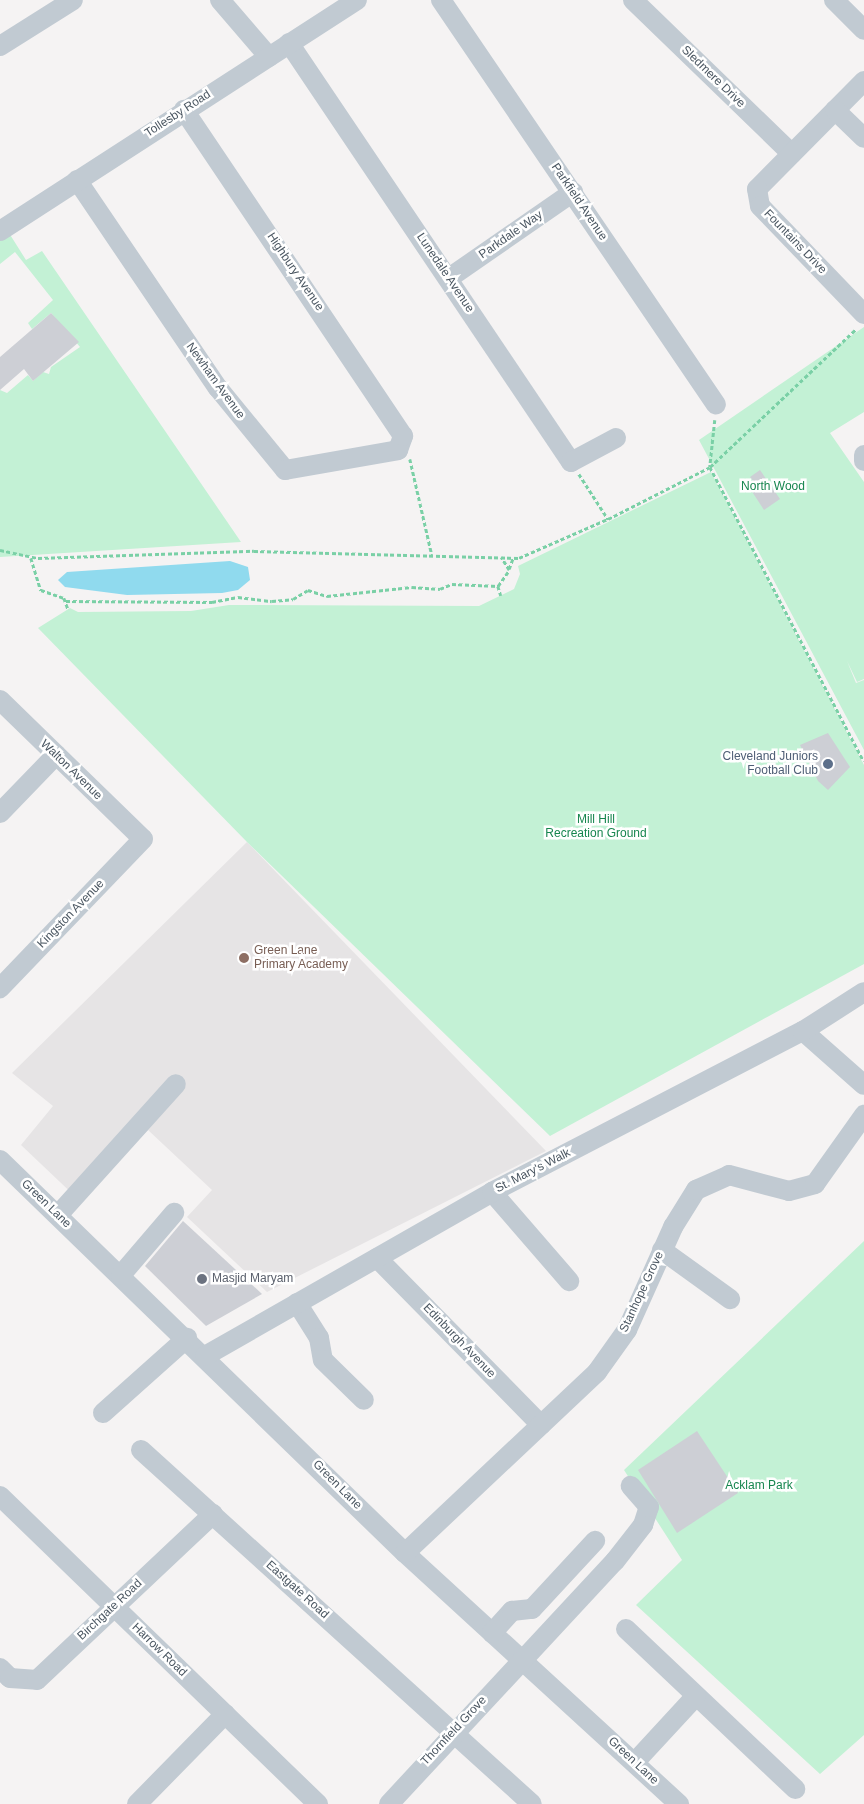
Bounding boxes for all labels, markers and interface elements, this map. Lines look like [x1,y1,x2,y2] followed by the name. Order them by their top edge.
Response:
[678,43,748,111] street label: Sledmere Drive
[142,87,214,141] street label: Tollesby Road
[548,160,610,244] street label: Parkfield Avenue
[761,207,829,277] street label: Fountains Drive
[476,208,546,262] street label: Parkdale Way
[263,230,327,314] street label: Highbury Avenue
[413,230,477,316] street label: Lunedale Avenue
[182,340,248,422] street label: Newham Avenue
[741,480,805,494] park label: North Wood
[37,737,105,803] street label: Walton Avenue
[723,750,818,778] place label: Cleveland Juniors Football Club
[822,758,834,770] marker: Cleveland Juniors Football Club
[545,813,647,841] park label: Mill Hill Recreation Ground
[34,876,108,952] street label: Kingston Avenue
[254,944,349,972] place label: Green Lane Primary Academy
[238,952,250,964] marker: Green Lane Primary Academy
[493,1146,573,1196] street label: St. Mary's Walk
[18,1177,74,1231] street label: Green Lane
[617,1249,667,1335] street label: Stanhope Grove
[212,1272,293,1286] place label: Masjid Maryam
[196,1273,208,1285] marker: Masjid Maryam
[420,1301,498,1381] street label: Edinburgh Avenue
[310,1458,364,1512] street label: Green Lane
[725,1479,793,1493] park label: Acklam Park
[263,1558,331,1622] street label: Eastgate Road
[75,1577,145,1643] street label: Birchgate Road
[129,1620,189,1680] street label: Harrow Road
[418,1693,490,1769] street label: Thornfield Grove
[605,1734,661,1788] street label: Green Lane

